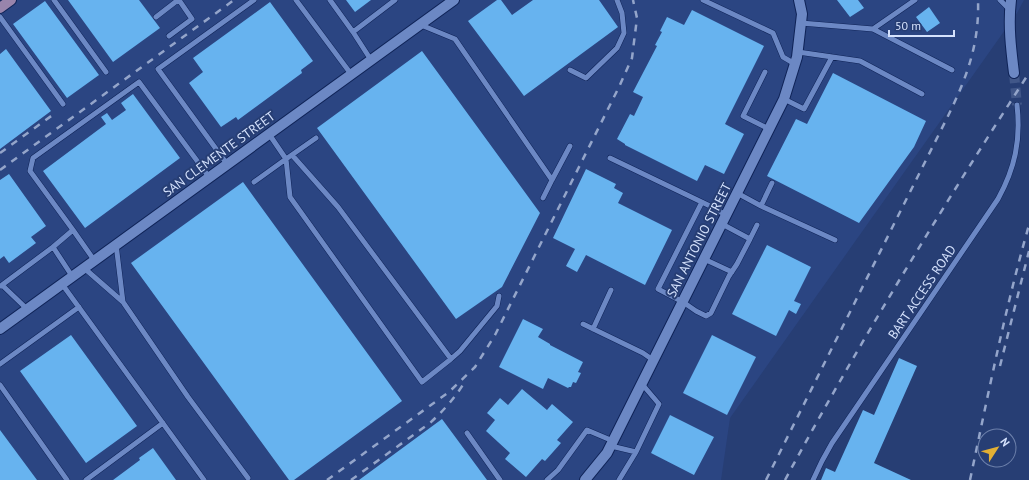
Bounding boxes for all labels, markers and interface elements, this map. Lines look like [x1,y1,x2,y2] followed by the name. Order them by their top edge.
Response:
[889,12,954,38] scale bar
[895,18,921,33] text: 50 m
[160,108,278,200] street label: SAN CLEMENTE STREET
[663,180,735,300] street label: SAN ANTONIO STREET
[884,242,960,342] street label: BART ACCESS ROAD
[977,428,1017,468] north arrow
[997,435,1013,449] text: N

